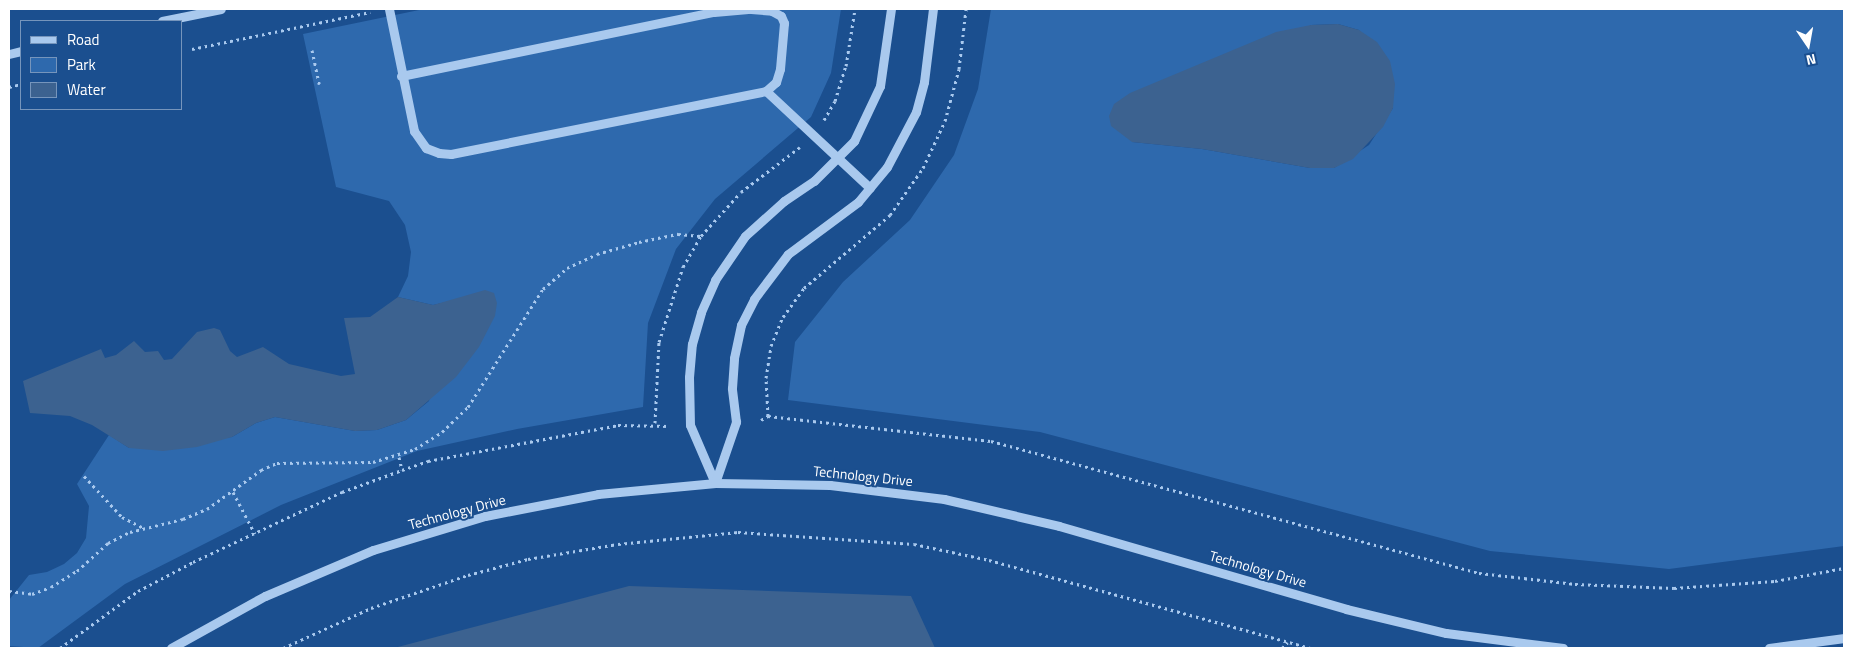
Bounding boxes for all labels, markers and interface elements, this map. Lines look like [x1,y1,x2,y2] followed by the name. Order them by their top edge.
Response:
[20,20,182,110] legend
[1783,20,1833,70] north arrow
[67,28,99,51] text: Road
[1804,49,1818,71] text: N
[67,53,96,76] text: Park
[67,78,106,101] text: Water
[812,462,914,490] street label: Technology Drive
[407,491,507,533] street label: Technology Drive
[1208,547,1308,591] street label: Technology Drive

